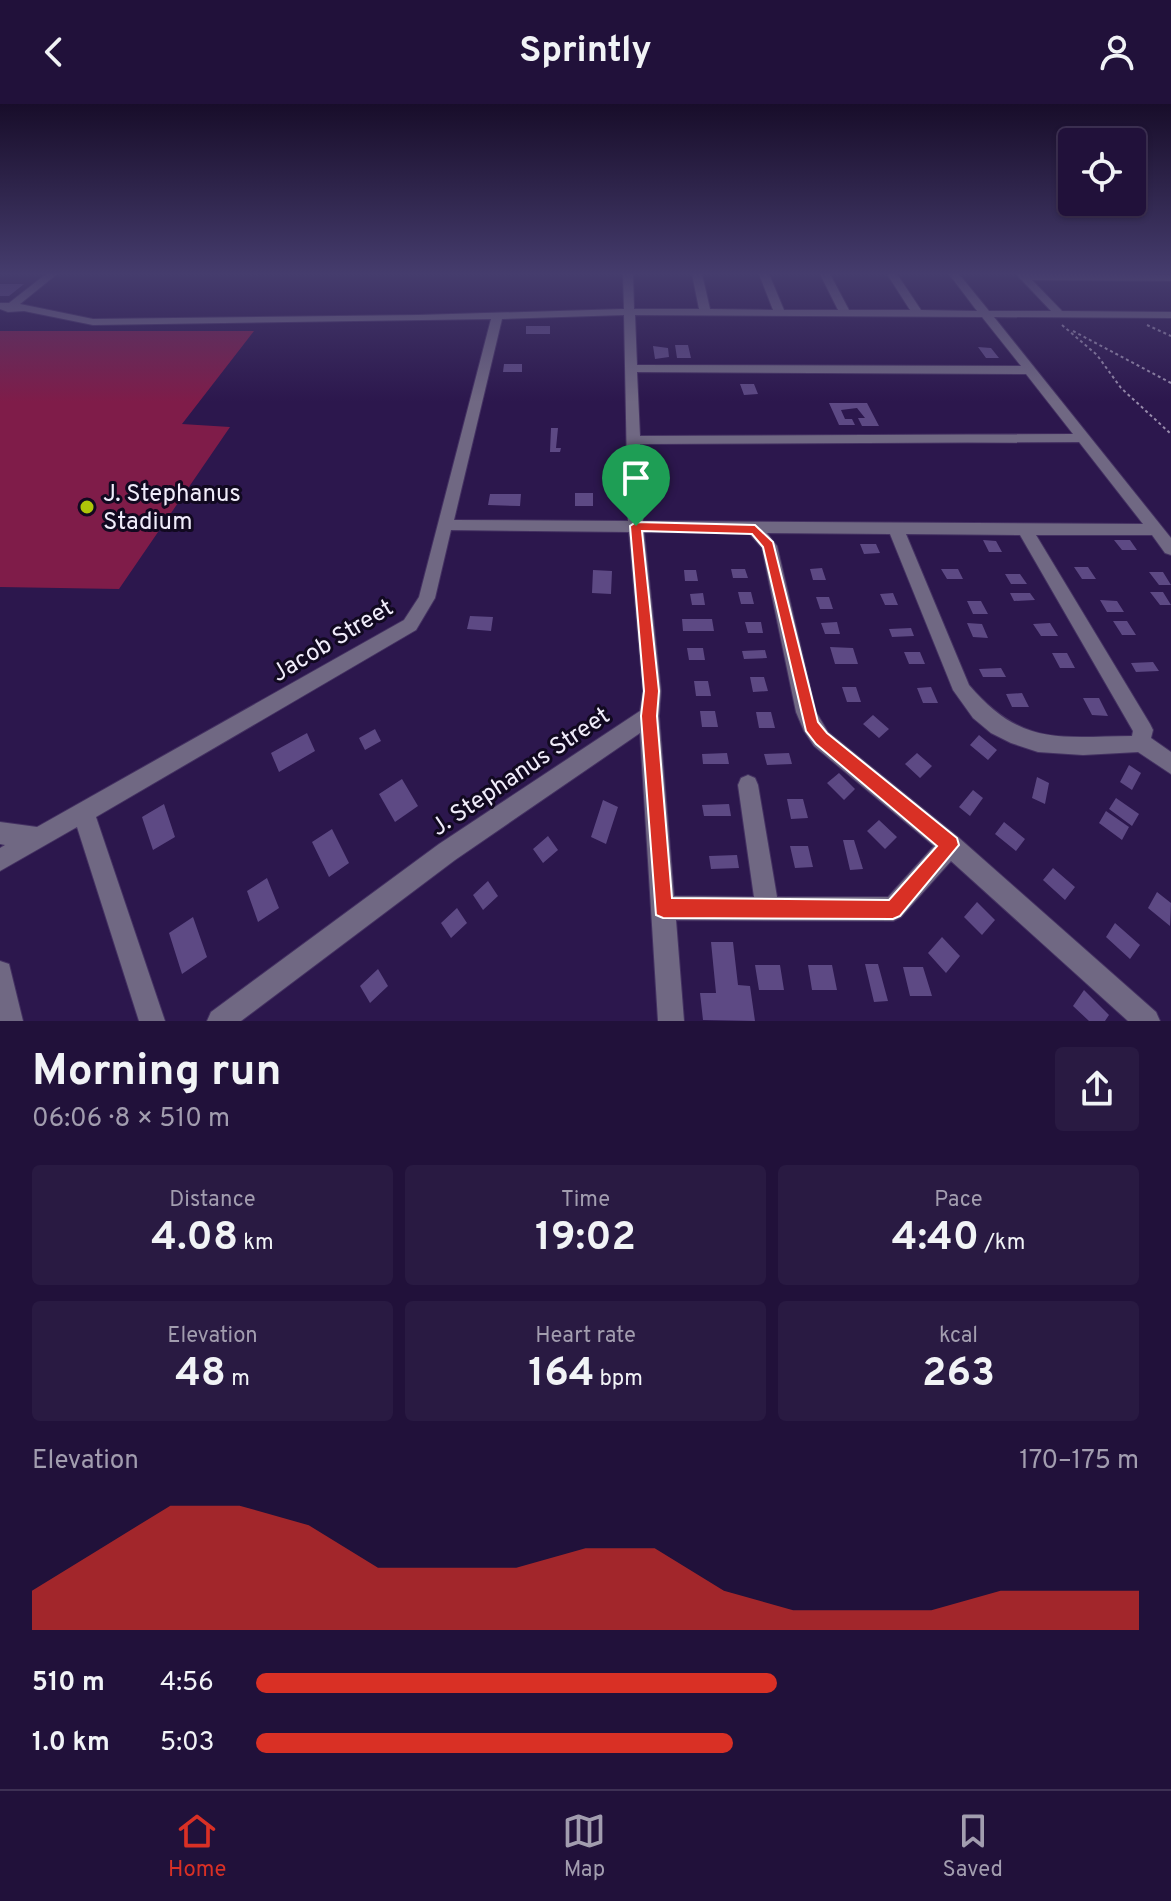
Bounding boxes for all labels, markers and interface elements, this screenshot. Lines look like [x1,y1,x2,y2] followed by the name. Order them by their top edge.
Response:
[519,29,652,75] text: Sprintly
[32,30,76,74] icon: back
[1095,30,1139,74] icon: person
[1058,128,1146,216] map controls
[1058,128,1146,216] button: locate
[602,444,670,526] pin
[614,456,658,500] icon: arrive
[103,480,241,538] place label: J. Stephanus Stadium
[78,498,96,516] marker: J. Stephanus Stadium
[267,594,399,690] street label: Jacob Street
[426,702,616,844] street label: J. Stephanus Street
[32,1045,282,1101] text: Morning run
[1055,1047,1139,1131] button: share
[32,1103,230,1136] text: 06:06 · 8 × 510 m
[169,1187,256,1214] text: Distance
[561,1187,610,1214] text: Time
[934,1187,983,1214] text: Pace
[151,1214,238,1264] text: 4.08
[535,1214,636,1264] text: 19:02
[892,1214,979,1264] text: 4:40
[238,1230,274,1257] text: km
[979,1230,1025,1257] text: /km
[167,1323,258,1350] text: Elevation
[535,1323,636,1350] text: Heart rate
[939,1323,978,1350] text: kcal
[175,1350,226,1400] text: 48
[528,1350,594,1400] text: 164
[922,1350,995,1400] text: 263
[226,1366,250,1393] text: m
[594,1366,643,1393] text: bpm
[32,1445,139,1478] text: Elevation
[1019,1445,1139,1478] text: 170–175 m
[32,1667,105,1700] text: 510 m
[160,1667,214,1700] text: 4:56
[32,1727,110,1760] text: 1.0 km
[160,1727,214,1760] text: 5:03
[168,1809,226,1884] tab: Home
[562,1809,606,1884] tab: Map
[943,1809,1003,1884] tab: Saved

